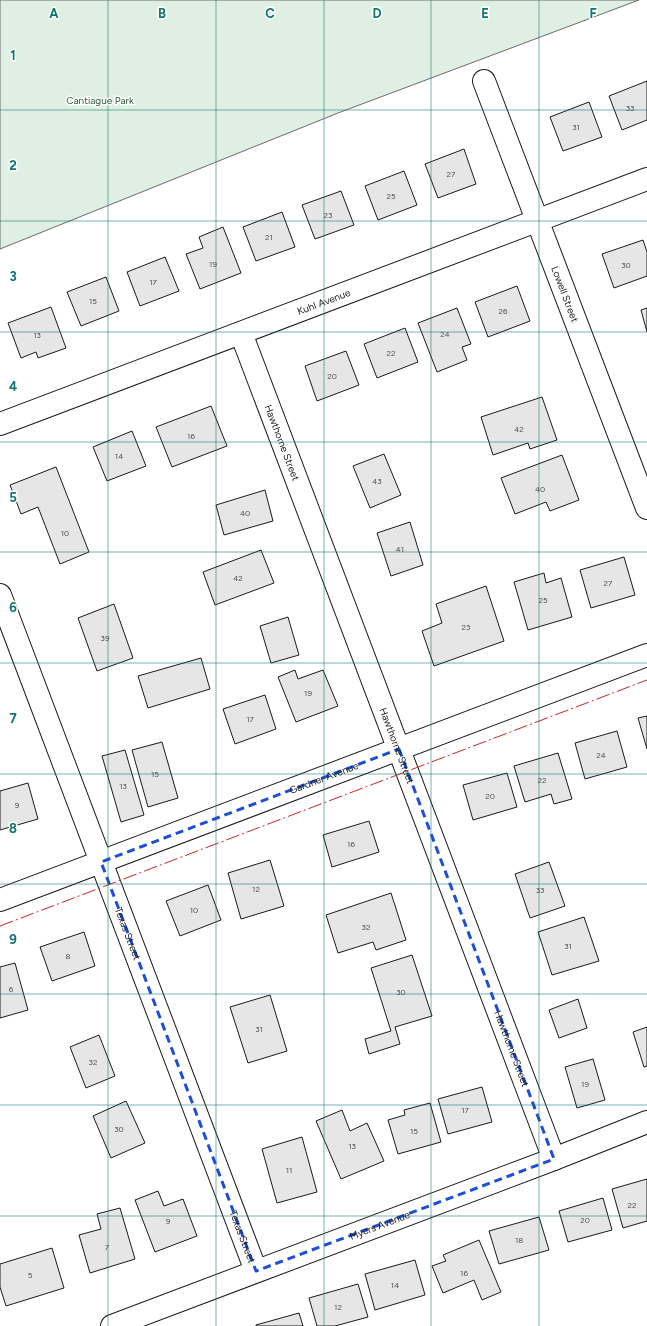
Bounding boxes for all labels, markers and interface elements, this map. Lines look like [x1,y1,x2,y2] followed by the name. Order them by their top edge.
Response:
[49,6,59,21] text: A
[158,6,166,21] text: B
[265,6,275,21] text: C
[372,6,382,21] text: D
[481,6,489,21] text: E
[589,6,597,21] text: F
[10,48,16,63] text: 1
[66,94,134,107] park label: Cantiague Park
[626,103,634,113] house number: 33
[572,122,580,132] house number: 31
[9,158,17,173] text: 2
[447,169,456,179] house number: 27
[386,191,396,201] house number: 25
[324,210,332,220] house number: 23
[265,232,273,242] house number: 21
[209,259,217,269] house number: 19
[621,260,631,270] house number: 30
[549,264,582,324] street label: Lowell Street
[9,269,17,284] text: 3
[149,277,157,287] house number: 17
[295,285,352,317] street label: Kuhl Avenue
[89,296,97,306] house number: 15
[499,306,508,316] house number: 26
[440,329,450,339] house number: 24
[33,330,41,340] house number: 13
[387,348,395,358] house number: 22
[327,371,337,381] house number: 20
[9,379,17,394] text: 4
[262,402,303,483] street label: Hawthorne Street
[514,424,524,434] house number: 42
[187,431,195,441] house number: 16
[115,451,123,461] house number: 14
[372,476,382,486] house number: 43
[535,484,545,494] house number: 40
[9,490,17,505] text: 5
[240,508,250,518] house number: 40
[61,528,69,538] house number: 10
[396,544,404,554] house number: 41
[233,573,243,583] house number: 42
[604,578,613,588] house number: 27
[538,595,548,605] house number: 25
[9,600,17,615] text: 6
[462,622,470,632] house number: 23
[101,633,110,643] house number: 39
[304,688,312,698] house number: 19
[377,705,418,786] street label: Hawthorne Street
[9,711,17,726] text: 7
[246,714,254,724] house number: 17
[596,750,606,760] house number: 24
[287,758,360,796] street label: Gardner Avenue
[151,769,159,779] house number: 15
[538,775,546,785] house number: 22
[119,781,127,791] house number: 13
[485,791,495,801] house number: 20
[15,800,20,810] house number: 9
[9,821,17,836] text: 8
[347,839,355,849] house number: 16
[252,884,260,894] house number: 12
[536,885,544,895] house number: 33
[112,905,144,962] street label: Texas Street
[190,905,198,915] house number: 10
[362,922,370,932] house number: 32
[9,932,17,947] text: 9
[564,941,572,951] house number: 31
[66,951,71,961] house number: 8
[9,984,14,994] house number: 6
[396,987,406,997] house number: 30
[492,1008,533,1089] street label: Hawthorne Street
[255,1024,263,1034] house number: 31
[89,1057,97,1067] house number: 32
[581,1079,589,1089] house number: 19
[461,1105,469,1115] house number: 17
[114,1124,124,1134] house number: 30
[410,1126,418,1136] house number: 15
[348,1141,356,1151] house number: 13
[286,1165,292,1175] house number: 11
[628,1200,636,1210] house number: 22
[348,1207,412,1242] street label: Myers Avenue
[227,1208,259,1265] street label: Texas Street
[580,1215,590,1225] house number: 20
[166,1216,171,1226] house number: 9
[515,1235,523,1245] house number: 18
[105,1242,110,1252] house number: 7
[460,1268,468,1278] house number: 16
[28,1270,33,1280] house number: 5
[391,1280,399,1290] house number: 14
[334,1302,342,1312] house number: 12

